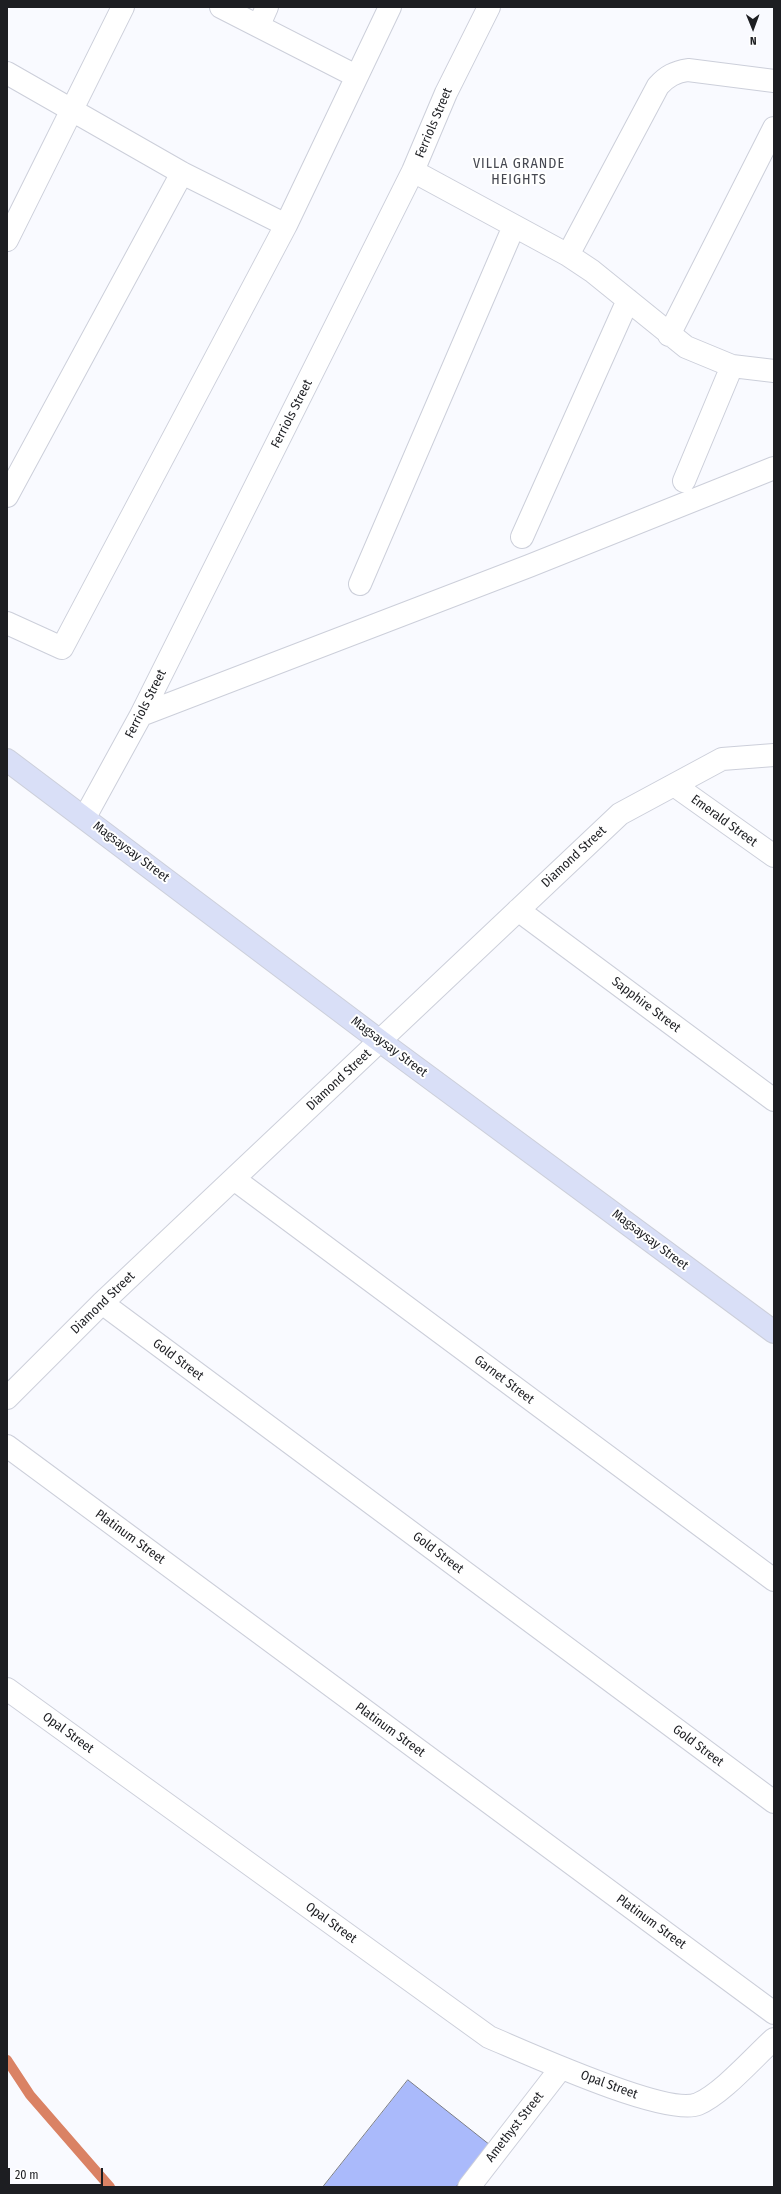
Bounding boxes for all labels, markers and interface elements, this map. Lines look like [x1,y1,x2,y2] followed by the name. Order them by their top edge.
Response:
[733,8,773,48] north arrow
[750,34,757,47] text: N
[412,86,456,160] street label: Ferriols Street
[473,156,565,188] district label: VILLA GRANDE HEIGHTS
[268,377,316,451] street label: Ferriols Street
[122,667,170,741] street label: Ferriols Street
[688,792,760,850] street label: Emerald Street
[90,818,172,886] street label: Magsaysay Street
[538,823,610,891] street label: Diamond Street
[608,974,684,1036] street label: Sapphire Street
[348,1013,430,1081] street label: Magsaysay Street
[303,1046,375,1114] street label: Diamond Street
[609,1206,691,1274] street label: Magsaysay Street
[68,1269,138,1337] street label: Diamond Street
[149,1336,207,1384] street label: Gold Street
[471,1352,537,1408] street label: Garnet Street
[92,1506,168,1568] street label: Platinum Street
[409,1529,467,1577] street label: Gold Street
[352,1699,428,1761] street label: Platinum Street
[39,1709,97,1757] street label: Opal Street
[669,1722,727,1770] street label: Gold Street
[613,1891,689,1953] street label: Platinum Street
[302,1899,360,1947] street label: Opal Street
[578,2067,640,2103] street label: Opal Street
[483,2089,547,2165] street label: Amethyst Street
[10,2160,105,2186] scale bar
[15,2168,39,2182] text: 20 m

